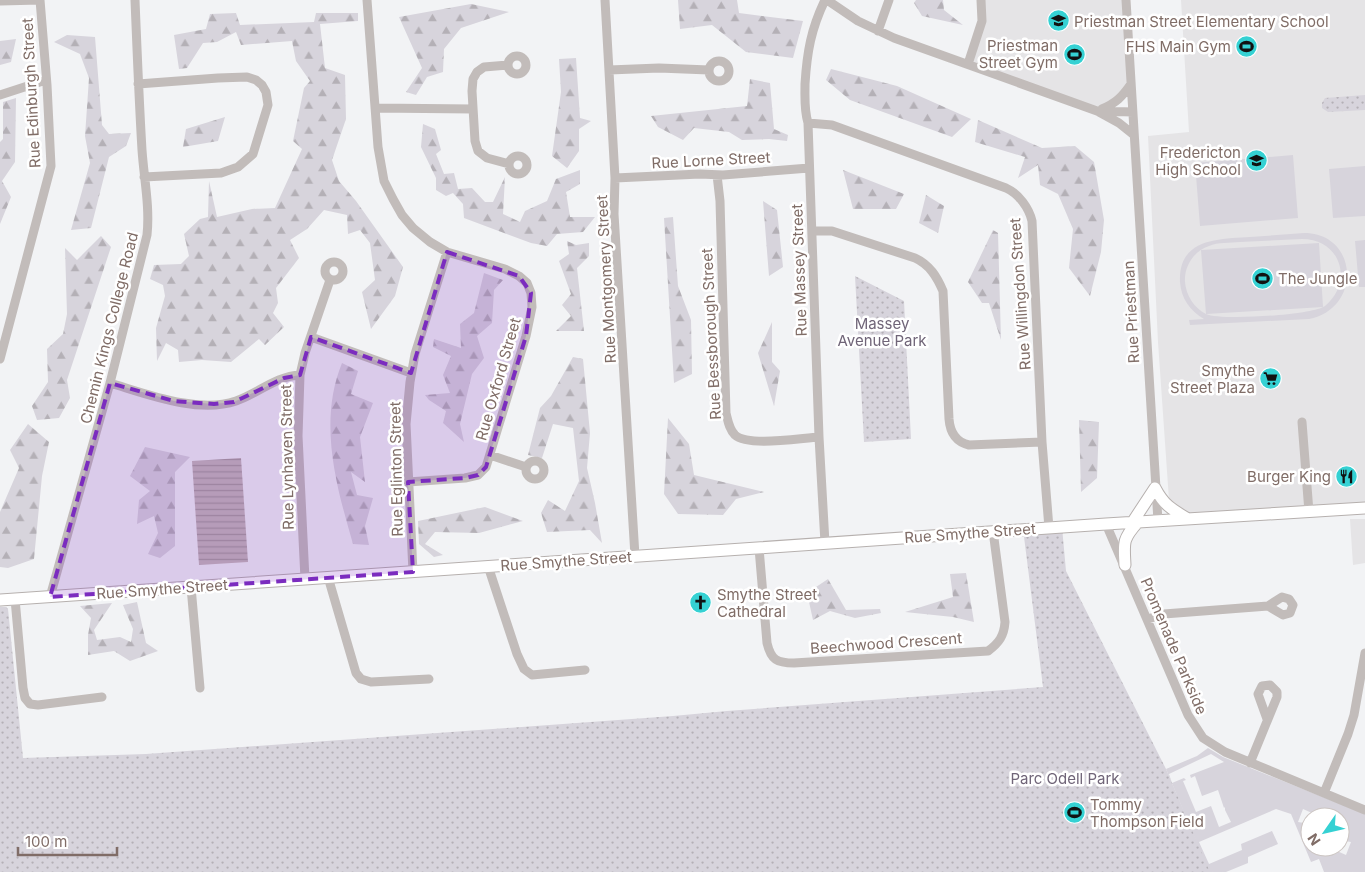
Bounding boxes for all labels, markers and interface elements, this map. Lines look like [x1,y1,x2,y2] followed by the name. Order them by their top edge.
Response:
[1046,9,1070,33] school or university icon: Priestman Street Elementary School
[1074,12,1329,31] place label: Priestman Street Elementary School
[18,17,44,169] street label: Rue Edinburgh Street
[1235,34,1259,58] sports icon: FHS Main Gym
[979,36,1058,72] place label: Priestman Street Gym
[1126,37,1231,56] place label: FHS Main Gym
[1062,42,1086,66] sports icon: Priestman Street Gym
[1155,143,1241,179] place label: Fredericton High School
[651,147,771,173] street label: Rue Lorne Street
[1245,149,1269,173] school or university icon: Fredericton High School
[592,194,620,364] street label: Rue Montgomery Street
[787,203,811,337] street label: Rue Massey Street
[1005,217,1035,371] street label: Rue Willingdon Street
[76,230,142,426] street label: Chemin Kings College Road
[697,248,725,420] street label: Rue Bessborough Street
[1119,260,1143,364] street label: Rue Priestman
[1250,266,1274,290] sports icon: The Jungle
[1278,269,1357,288] place label: The Jungle
[837,314,927,350] park label: Massey Avenue Park
[471,315,525,443] street label: Rue Oxford Street
[1170,361,1255,397] place label: Smythe Street Plaza
[1259,367,1283,391] supermarket icon: Smythe Street Plaza
[276,384,298,530] street label: Rue Lynhaven Street
[385,401,407,537] street label: Rue Eglinton Street
[1335,464,1359,488] restaurant icon: Burger King
[1247,467,1331,486] place label: Burger King
[904,519,1036,547] street label: Rue Smythe Street
[500,547,632,575] street label: Rue Smythe Street
[96,575,228,603] street label: Rue Smythe Street
[1137,575,1211,717] street label: Promenade Parkside
[717,585,817,621] place label: Smythe Street Cathedral
[689,591,713,615] church icon: Smythe Street Cathedral
[809,628,963,658] street label: Beechwood Crescent
[1010,769,1120,788] park label: Parc Odell Park
[1090,795,1204,831] place label: Tommy Thompson Field
[1062,801,1086,825] sports icon: Tommy Thompson Field
[1300,807,1350,857] north arrow
[18,824,116,856] scale bar
[1304,830,1324,849] text: N
[25,832,67,851] text: 100 m

